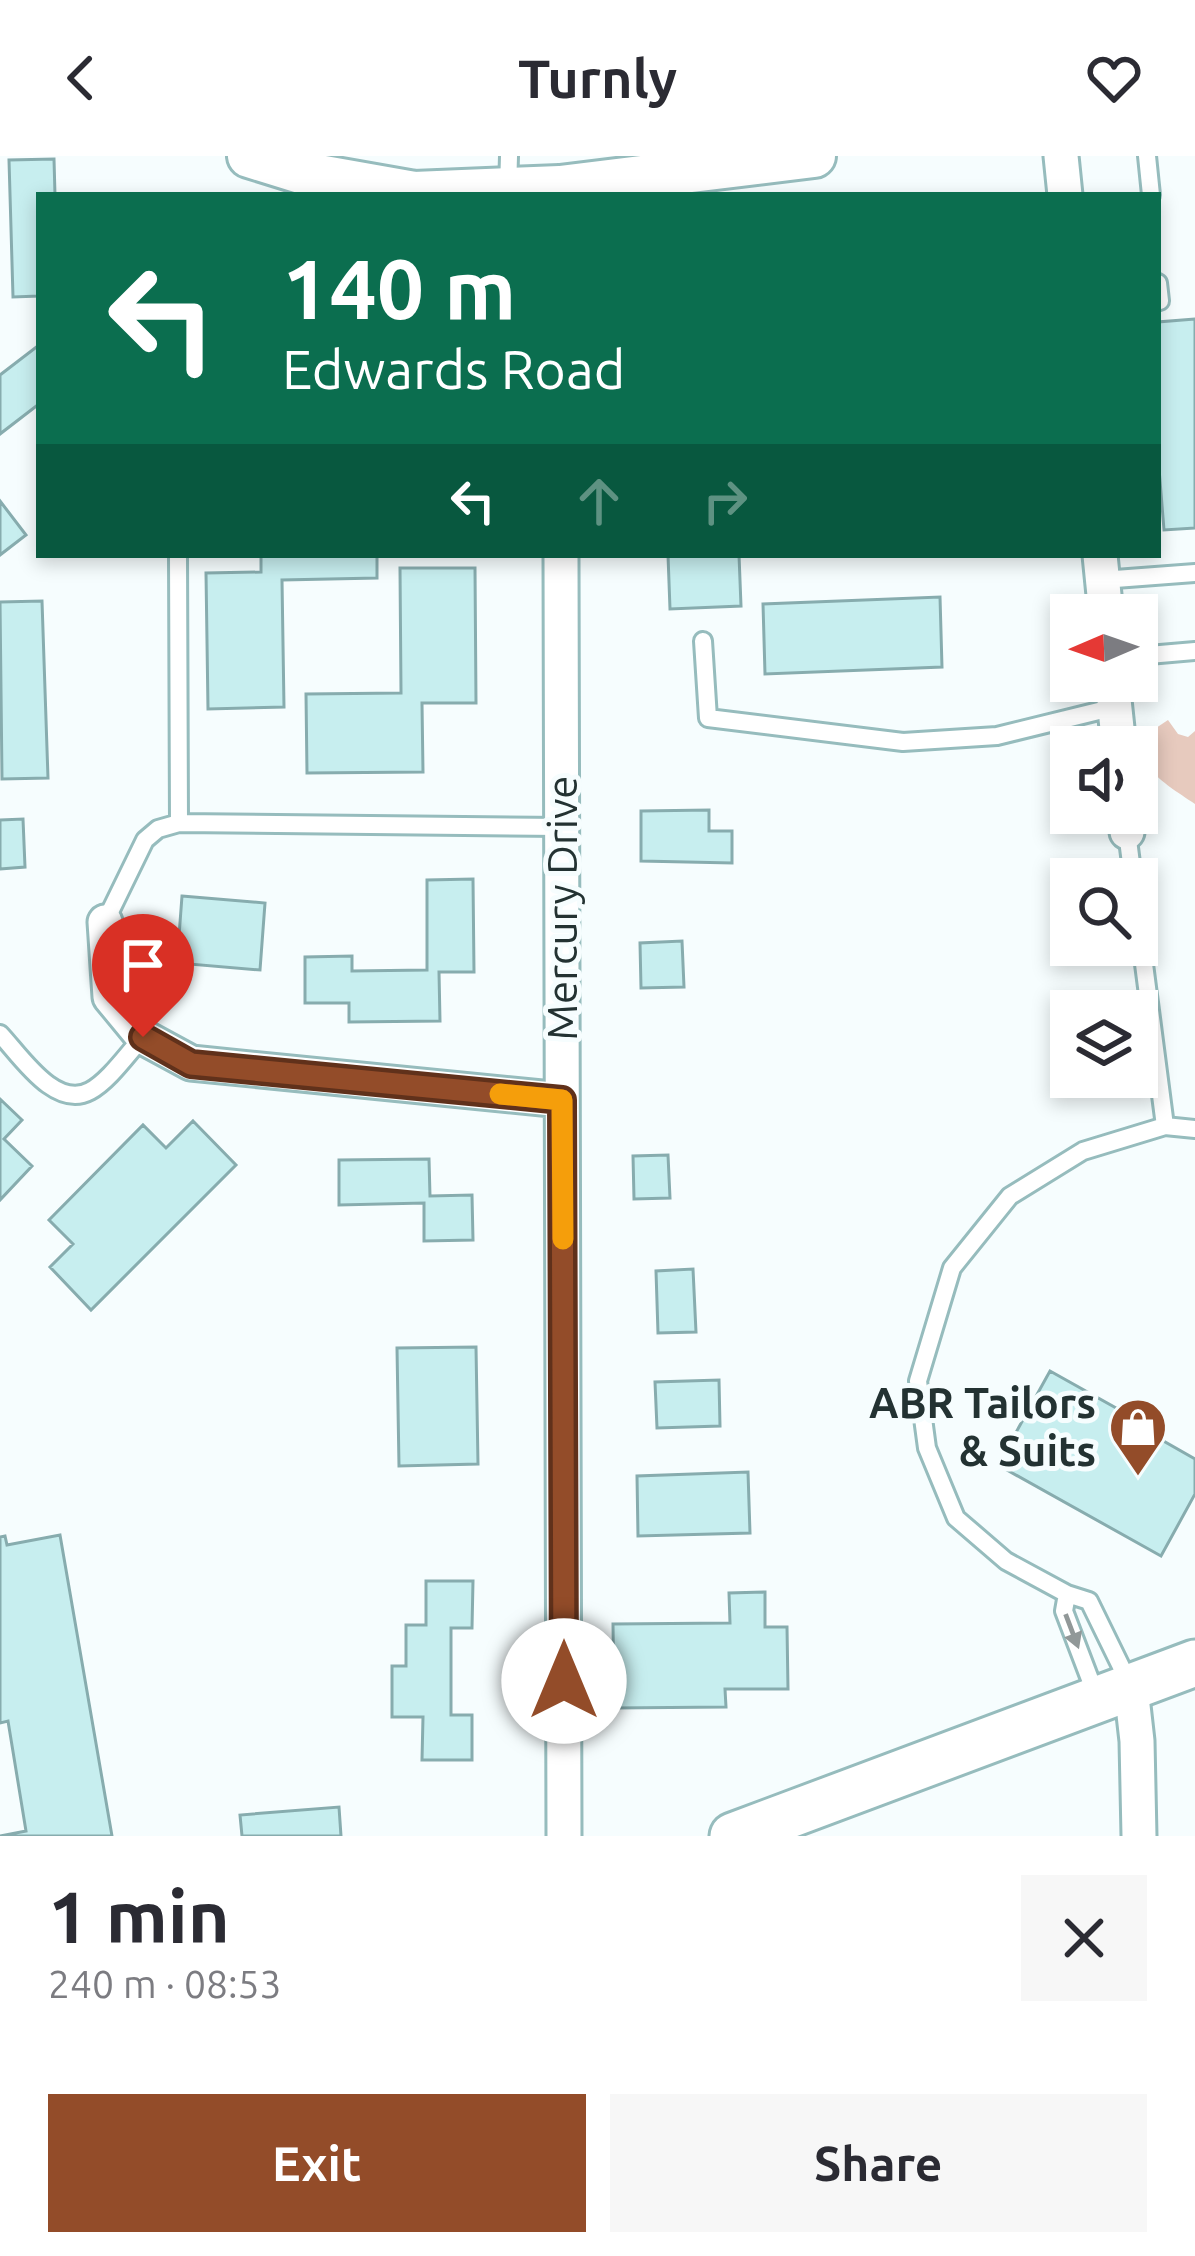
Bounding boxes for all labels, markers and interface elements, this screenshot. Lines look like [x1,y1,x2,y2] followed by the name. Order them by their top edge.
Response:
[48,45,114,111] icon: back
[1081,45,1147,111] icon: heart
[518,48,677,108] text: Turnly
[84,240,240,396] icon: left
[282,241,516,335] text: 140 m
[282,339,625,399] text: Edwards Road
[440,468,506,534] icon: left
[566,468,632,534] icon: ahead
[692,468,758,534] icon: right
[1050,594,1158,702] north arrow
[1050,594,1158,1098] map controls
[1050,726,1158,834] button: sound
[538,775,585,1041] street label: Mercury Drive
[1050,858,1158,966] button: search
[92,914,194,1037] pin
[110,932,176,998] icon: arrive
[1050,990,1158,1098] button: layers
[869,1379,1096,1474] place label: ABR Tailors & Suits
[1107,1396,1169,1478] shop icon: ABR Tailors & Suits
[1063,1613,1082,1649] one-way arrow
[501,1618,627,1744] position arrow
[1021,1875,1147,2001] button: close
[48,1876,230,1957] text: 1 min
[48,1962,282,2005] text: 240 m · 08:53
[48,2094,586,2232] button: Exit
[610,2094,1147,2232] button: Share

